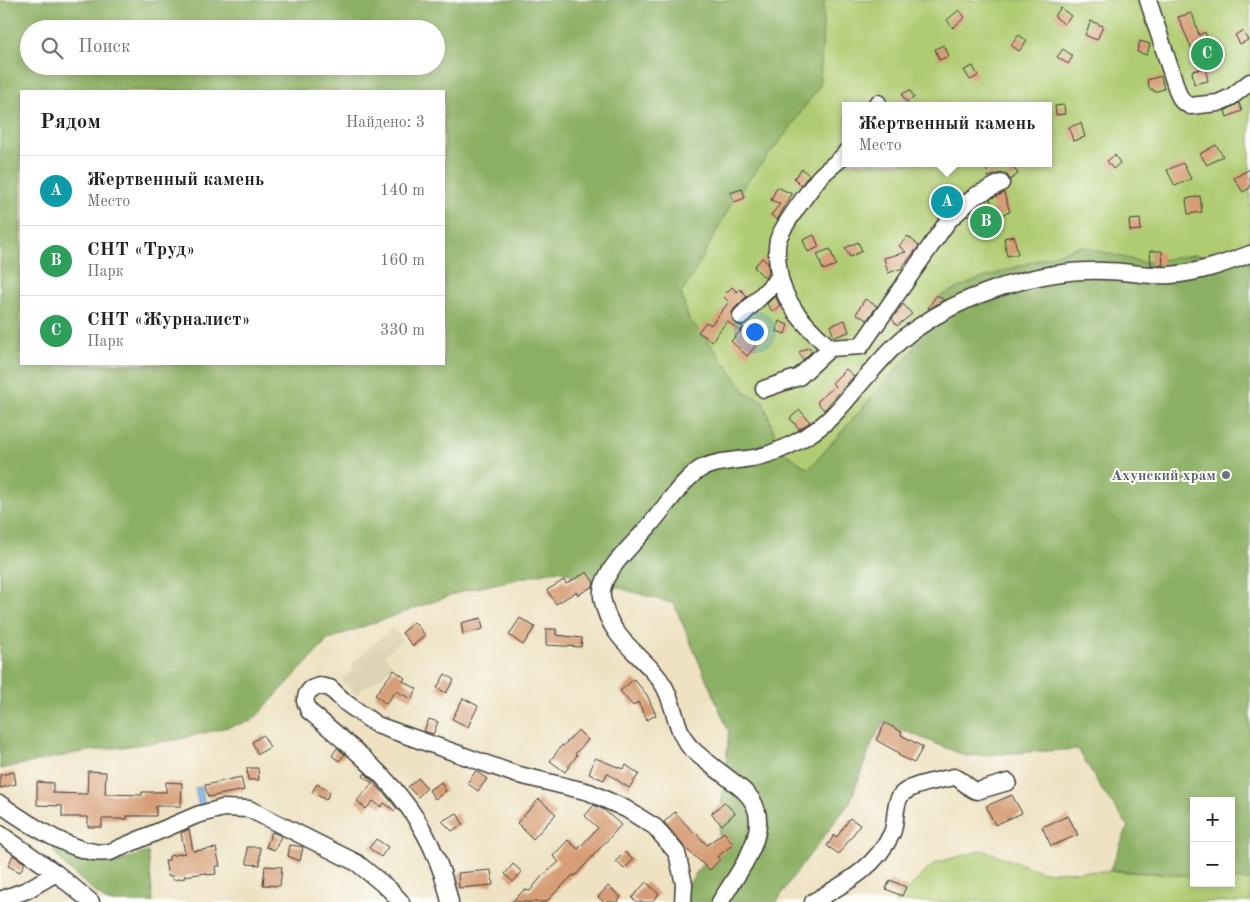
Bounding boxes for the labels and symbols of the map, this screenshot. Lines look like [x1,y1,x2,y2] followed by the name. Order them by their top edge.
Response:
[1191,35,1223,73] pin: C
[931,183,963,221] pin: A
[970,203,1002,241] pin: B
[742,319,768,345] your location
[1111,469,1216,484] place label: Ахунский храм
[1220,469,1232,481] marker: Ахунский храм

